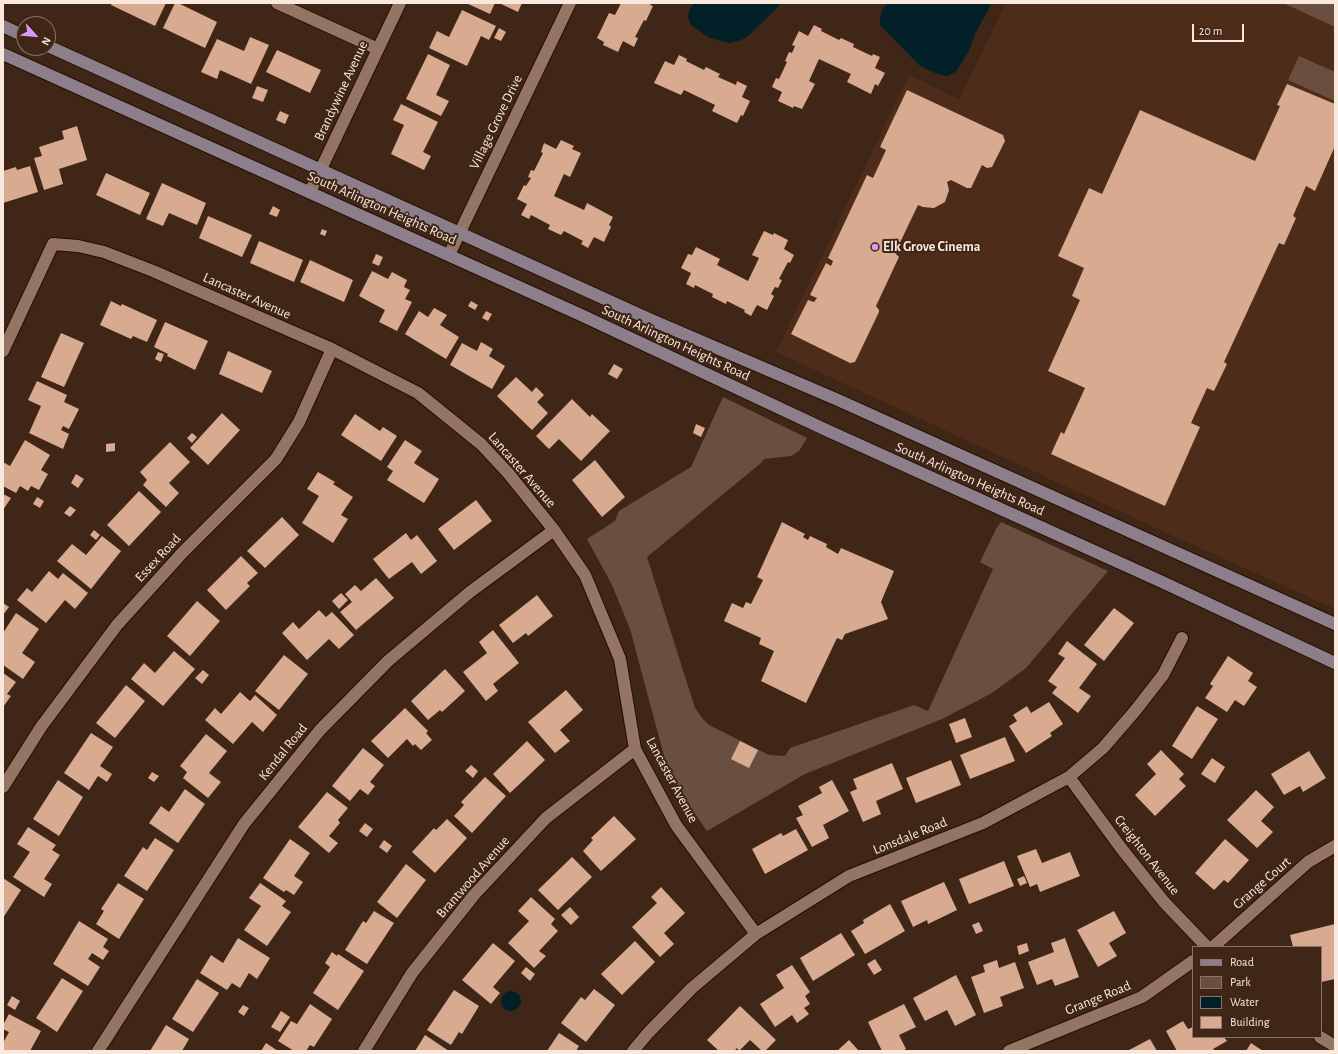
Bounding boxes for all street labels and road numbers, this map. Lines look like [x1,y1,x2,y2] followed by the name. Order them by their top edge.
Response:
[311,38,371,144] street label: Brandywine Avenue
[466,72,526,172] street label: Village Grove Drive
[305,168,459,248] street label: South Arlington Heights Road
[200,269,294,323] street label: Lancaster Avenue
[599,301,753,385] street label: South Arlington Heights Road
[485,429,559,511] street label: Lancaster Avenue
[893,439,1047,519] street label: South Arlington Heights Road
[131,530,185,586] street label: Essex Road
[255,720,311,784] street label: Kendal Road
[642,734,702,826] street label: Lancaster Avenue
[1111,812,1183,898] street label: Creighton Avenue
[870,813,950,859] street label: Lonsdale Road
[433,833,513,921] street label: Brantwood Avenue
[1230,853,1294,913] street label: Grange Court
[1063,977,1133,1019] street label: Grange Road

